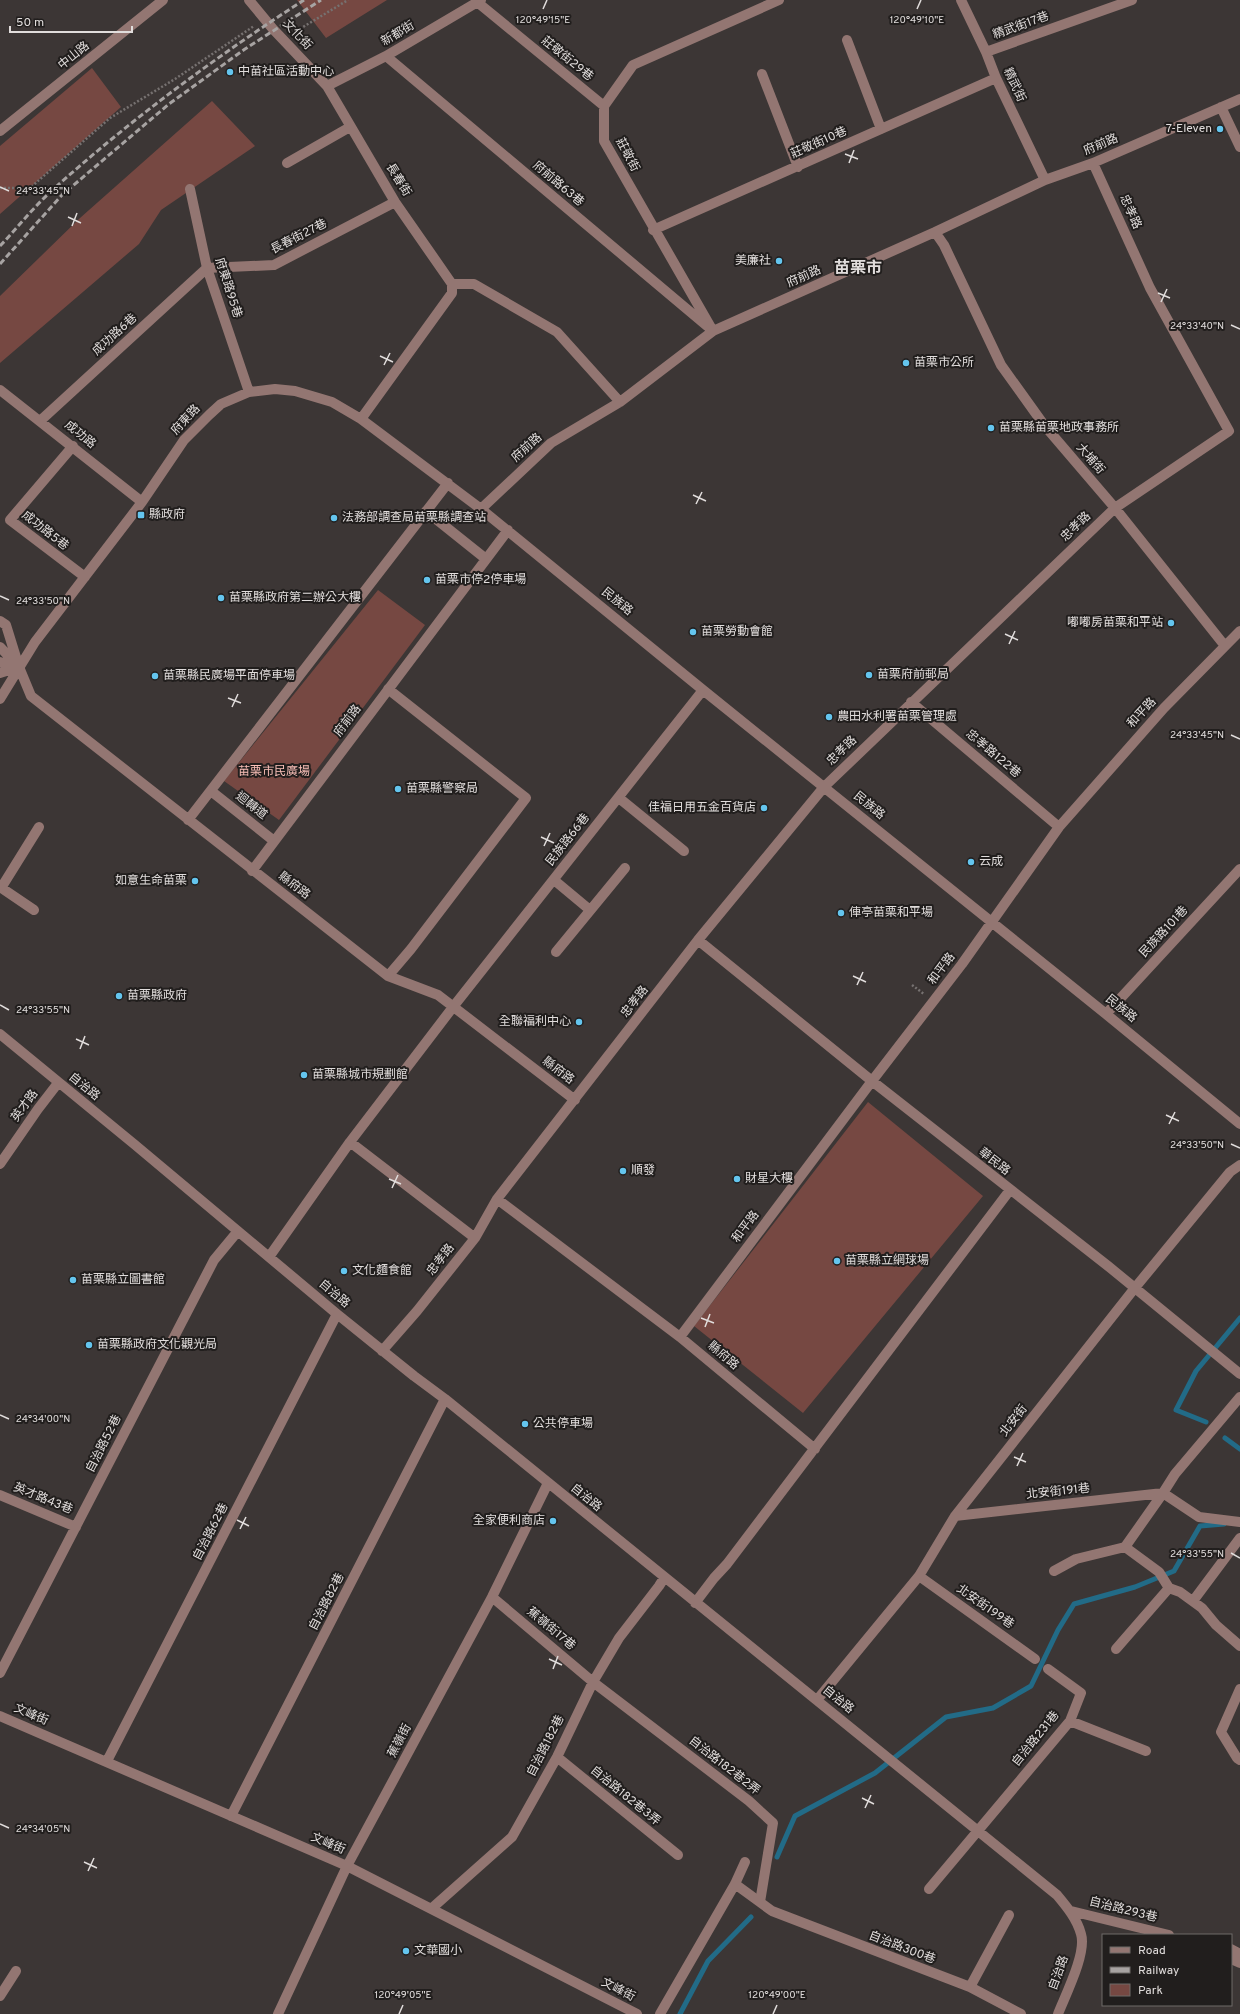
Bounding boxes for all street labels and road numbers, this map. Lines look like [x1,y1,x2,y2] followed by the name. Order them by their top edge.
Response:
[991,8,1051,44] street label: 精武街17巷
[279,16,315,54] street label: 文化街
[378,18,418,50] street label: 新都街
[538,33,596,85] street label: 莊敬街29巷
[55,38,93,74] street label: 中山路
[999,65,1029,105] street label: 精武街
[788,123,850,163] street label: 莊敬街10巷
[1081,131,1121,159] street label: 府前路
[611,135,643,175] street label: 莊敬街
[529,158,587,210] street label: 府前路63巷
[382,160,414,200] street label: 長春街
[1115,192,1145,232] street label: 忠孝路
[268,216,330,258] street label: 長春街27巷
[211,256,245,320] street label: 府東路95巷
[784,262,824,292] street label: 府前路
[89,311,141,359] street label: 成功路6巷
[168,401,204,439] street label: 府東路
[61,417,99,453] street label: 成功路
[508,430,546,466] street label: 府前路
[1072,440,1108,478] street label: 大埔街
[18,508,72,554] street label: 成功路5巷
[1057,509,1095,545] street label: 忠孝路
[598,584,636,620] street label: 民族路
[1124,694,1160,732] street label: 和平路
[331,702,365,740] street label: 府前路
[962,726,1024,782] street label: 忠孝路122巷
[823,733,861,769] street label: 忠孝路
[850,788,888,824] street label: 民族路
[232,789,270,823] street label: 迴轉道
[543,811,593,869] street label: 民族路66巷
[275,869,313,903] street label: 縣府路
[1136,903,1192,961] street label: 民族路101巷
[925,950,959,988] street label: 和平路
[618,983,652,1021] street label: 忠孝路
[1102,991,1140,1027] street label: 民族路
[539,1054,577,1088] street label: 縣府路
[65,1069,103,1105] street label: 自治路
[8,1087,42,1125] street label: 英才路
[975,1145,1013,1179] street label: 華民路
[729,1208,763,1246] street label: 和平路
[424,1241,458,1279] street label: 忠孝路
[315,1276,353,1312] street label: 自治路
[704,1338,742,1374] street label: 縣府路
[997,1402,1031,1440] street label: 北安街
[83,1412,125,1476] street label: 自治路52巷
[11,1480,75,1518] street label: 英才路43巷
[567,1480,605,1516] street label: 自治路
[1025,1481,1091,1503] street label: 北安街191巷
[190,1501,232,1563] street label: 自治路62巷
[306,1571,348,1633] street label: 自治路82巷
[953,1581,1017,1633] street label: 北安街199巷
[523,1604,579,1654] street label: 蕉嶺街17巷
[819,1682,857,1718] street label: 自治路
[11,1701,51,1729] street label: 文峰街
[1009,1708,1063,1770] street label: 自治路231巷
[524,1713,568,1779] street label: 自治路182巷
[384,1721,416,1761] street label: 蕉嶺街
[685,1733,763,1799] street label: 自治路182巷2弄
[586,1763,664,1829] street label: 自治路182巷3弄
[308,1830,348,1858] street label: 文峰街
[1087,1894,1159,1926] street label: 自治路293巷
[866,1928,938,1968] street label: 自治路300巷
[1045,1953,1073,1993] street label: 自治路
[598,1975,638,2005] street label: 文峰街

